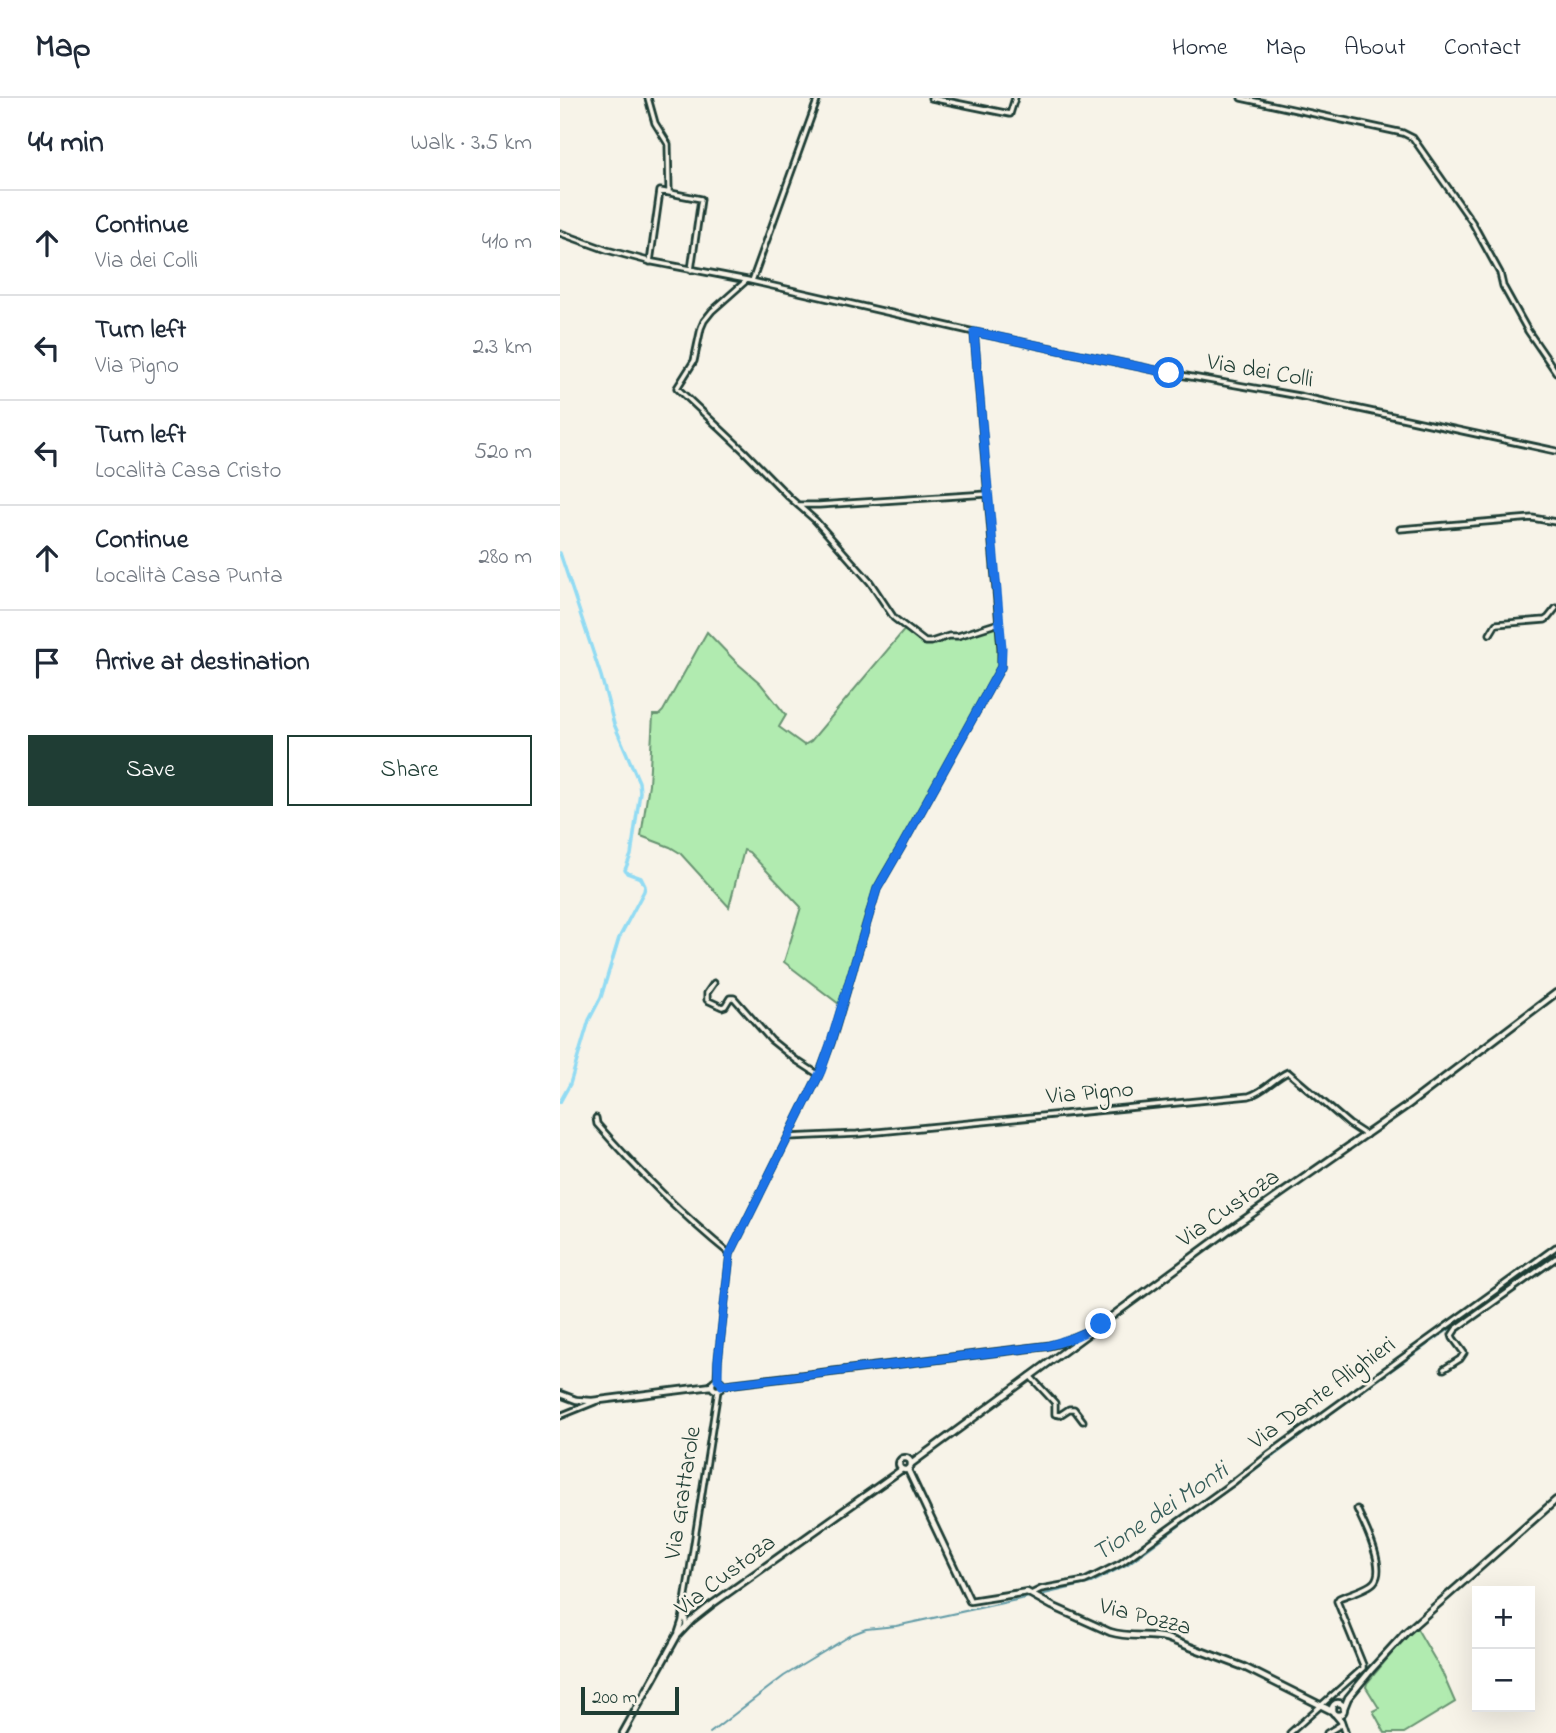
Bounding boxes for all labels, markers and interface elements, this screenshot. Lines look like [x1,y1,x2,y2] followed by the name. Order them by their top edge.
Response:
[35,24,91,72] text: Map
[1172,31,1228,66] text: Home
[1266,31,1306,66] text: Map
[1344,31,1406,66] text: About
[1444,31,1521,66] text: Contact
[28,122,104,166] text: 44 min
[410,127,532,160] text: Walk · 3.5 km
[95,207,188,245] text: Continue
[28,224,66,262] icon: ahead
[482,226,532,259] text: 410 m
[95,245,198,278] text: Via dei Colli
[95,312,186,350] text: Turn left
[28,329,66,367] icon: left
[473,331,532,364] text: 2.3 km
[1203,345,1316,399] street label: Via dei Colli
[95,350,179,383] text: Via Pigno
[1153,357,1184,388] route start
[95,417,186,455] text: Turn left
[28,434,66,472] icon: left
[474,436,532,469] text: 520 m
[95,455,281,488] text: Località Casa Cristo
[95,522,188,560] text: Continue
[28,539,66,577] icon: ahead
[478,541,532,574] text: 280 m
[95,560,283,593] text: Località Casa Punta
[28,644,66,682] icon: arrive
[95,644,310,682] text: Arrive at destination
[28,735,273,806] button: Save
[287,735,532,806] button: Share
[1044,1073,1135,1115] street label: Via Pigno
[1170,1161,1288,1258] street label: Via Custoza
[1085,1308,1116,1339] route end
[1241,1329,1404,1460] street label: Via Dante Alighieri
[656,1424,712,1563] street label: Via Grattarole
[1085,1452,1239,1573] water label: Tione dei Monti
[667,1526,784,1626] street label: Via Custoza
[1472,1586,1535,1712] map controls
[1472,1586,1535,1649] button: +
[1094,1589,1195,1646] street label: Via Pozza
[1472,1649,1535,1712] button: −
[581,1684,679,1716] scale bar
[592,1685,637,1712] text: 200 m

